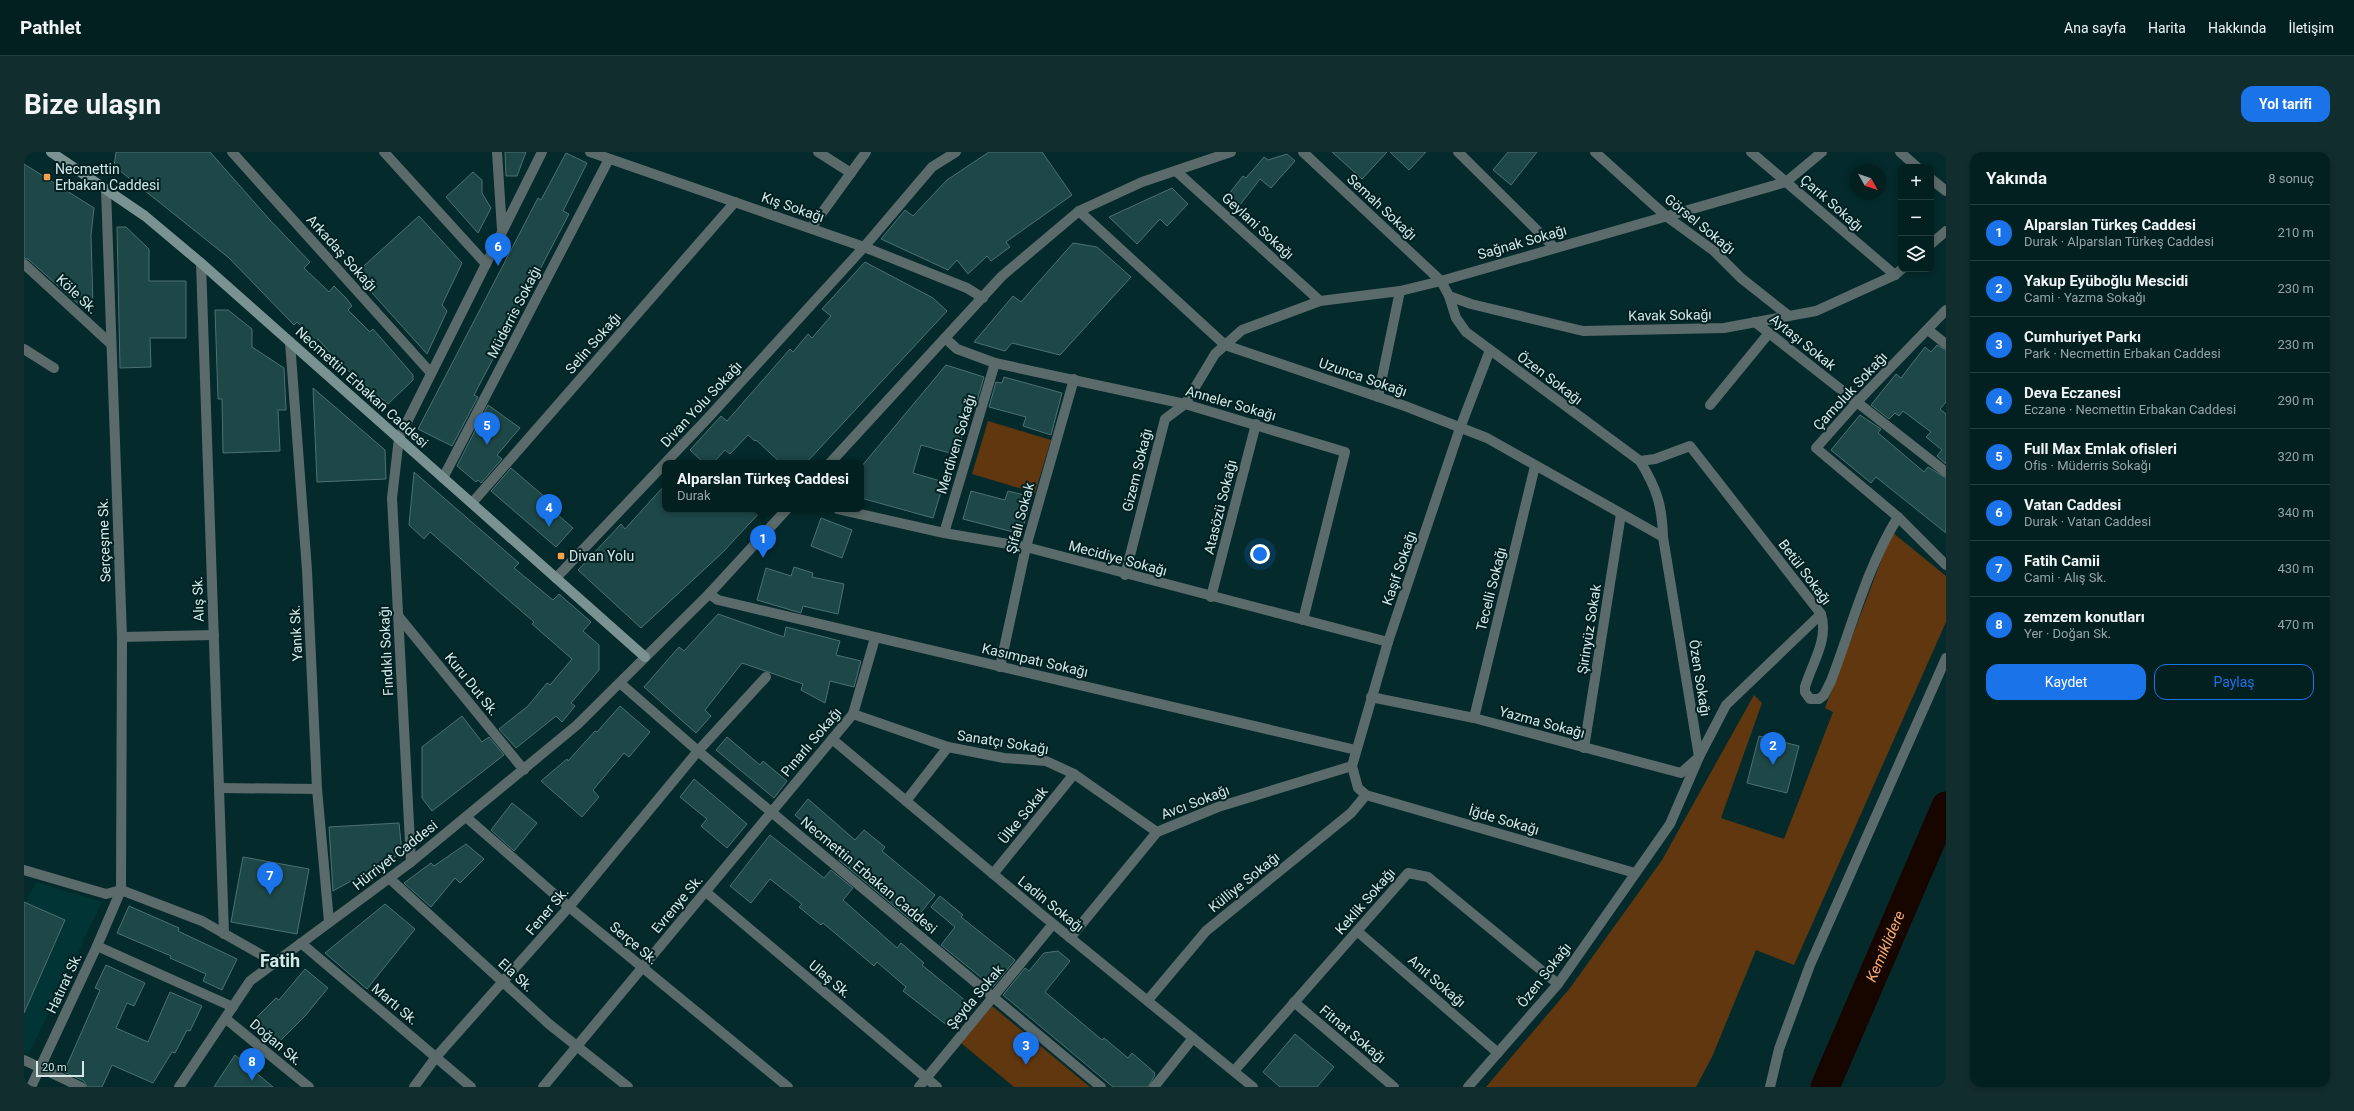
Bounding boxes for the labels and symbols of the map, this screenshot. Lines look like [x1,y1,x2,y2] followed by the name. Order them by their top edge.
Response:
[55,161,160,193] place label: Necmettin Erbakan Caddesi
[1850,164,1886,200] north arrow
[1344,171,1420,243] street label: Semah Sokağı
[1797,171,1867,235] street label: Çarık Sokağı
[42,172,52,182] marker: Necmettin Erbakan Caddesi
[760,189,826,225] street label: Kış Sokağı
[1219,189,1297,263] street label: Geylani Sokağı
[1661,191,1739,257] street label: Görsel Sokağı
[304,212,380,294] street label: Arkadaş Sokağı
[1476,222,1568,262] street label: Sağnak Sokağı
[485,233,511,266] pin: 6
[484,263,544,361] street label: Müderris Sokağı
[53,271,101,317] street label: Köle Sk.
[1628,306,1712,324] street label: Kavak Sokağı
[562,309,624,377] street label: Selin Sokağı
[1767,311,1840,374] street label: Aytaşı Sokak
[292,323,432,451] street label: Necmettin Erbakan Caddesi
[1514,348,1586,408] street label: Özen Sokağı
[1810,349,1890,433] street label: Çamoluk Sokağı
[1317,354,1409,400] street label: Uzunca Sokağı
[657,358,745,450] street label: Divan Yolu Sokağı
[1184,382,1278,424] street label: Anneler Sokağı
[933,392,979,496] street label: Merdiven Sokağı
[474,412,500,445] pin: 5
[1119,427,1155,513] street label: Gizem Sokağı
[1201,458,1239,556] street label: Atasözü Sokağı
[1003,480,1037,555] street label: Şifalı Sokak
[536,494,562,527] pin: 4
[95,497,113,583] street label: Serçeşme Sk.
[750,525,776,558] pin: 1
[1379,529,1419,607] street label: Kaşif Sokağı
[1775,536,1835,608] street label: Betül Sokağı
[1067,537,1169,579] street label: Mecidiye Sokağı
[1250,544,1270,564] your location
[1473,545,1509,633] street label: Tecelli Sokağı
[569,548,634,564] place label: Divan Yolu
[556,551,566,561] marker: Divan Yolu
[189,576,207,622] street label: Alış Sk.
[1574,582,1604,675] street label: Şirinyüz Sokak
[287,604,305,662] street label: Yanık Sk.
[376,606,396,696] street label: Fındıklı Sokağı
[1686,639,1714,717] street label: Özen Sokağı
[980,640,1090,680] street label: Kasımpatı Sokağı
[442,649,502,719] street label: Kuru Dut Sk.
[1497,703,1587,741] street label: Yazma Sokağı
[778,704,844,780] street label: Pınarlı Sokağı
[956,727,1050,757] street label: Sanatçı Sokağı
[1760,732,1786,765] pin: 2
[1158,782,1232,822] street label: Avcı Sokağı
[995,783,1051,847] street label: Ülke Sokak
[1467,802,1541,838] street label: İğde Sokağı
[798,813,940,937] street label: Necmettin Erbakan Caddesi
[349,817,441,893] street label: Hürriyet Caddesi
[1205,849,1283,915] street label: Külliye Sokağı
[257,862,283,895] pin: 7
[1332,864,1398,938] street label: Keklik Sokağı
[648,872,706,936] street label: Evrenye Sk.
[1015,873,1087,935] street label: Ladin Sokağı
[522,884,572,938] street label: Fener Sk.
[1862,908,1909,985] water label: Kemiklidere
[607,918,661,968] street label: Serçe Sk.
[1514,940,1574,1010] street label: Özen Sokağı
[43,950,85,1016] street label: Hatırat Sk.
[260,950,300,971] district label: Fatih
[1405,952,1469,1010] street label: Anıt Sokağı
[495,955,537,995] street label: Ela Sk.
[806,957,854,1001] street label: Ulaş Sk.
[943,961,1007,1033] street label: Şeyda Sokak
[369,980,421,1028] street label: Martı Sk.
[1317,1002,1389,1066] street label: Fitnat Sokağı
[247,1016,305,1068] street label: Doğan Sk.
[1013,1032,1039,1065] pin: 3
[239,1048,265,1081] pin: 8
[36,1059,84,1078] scale bar

